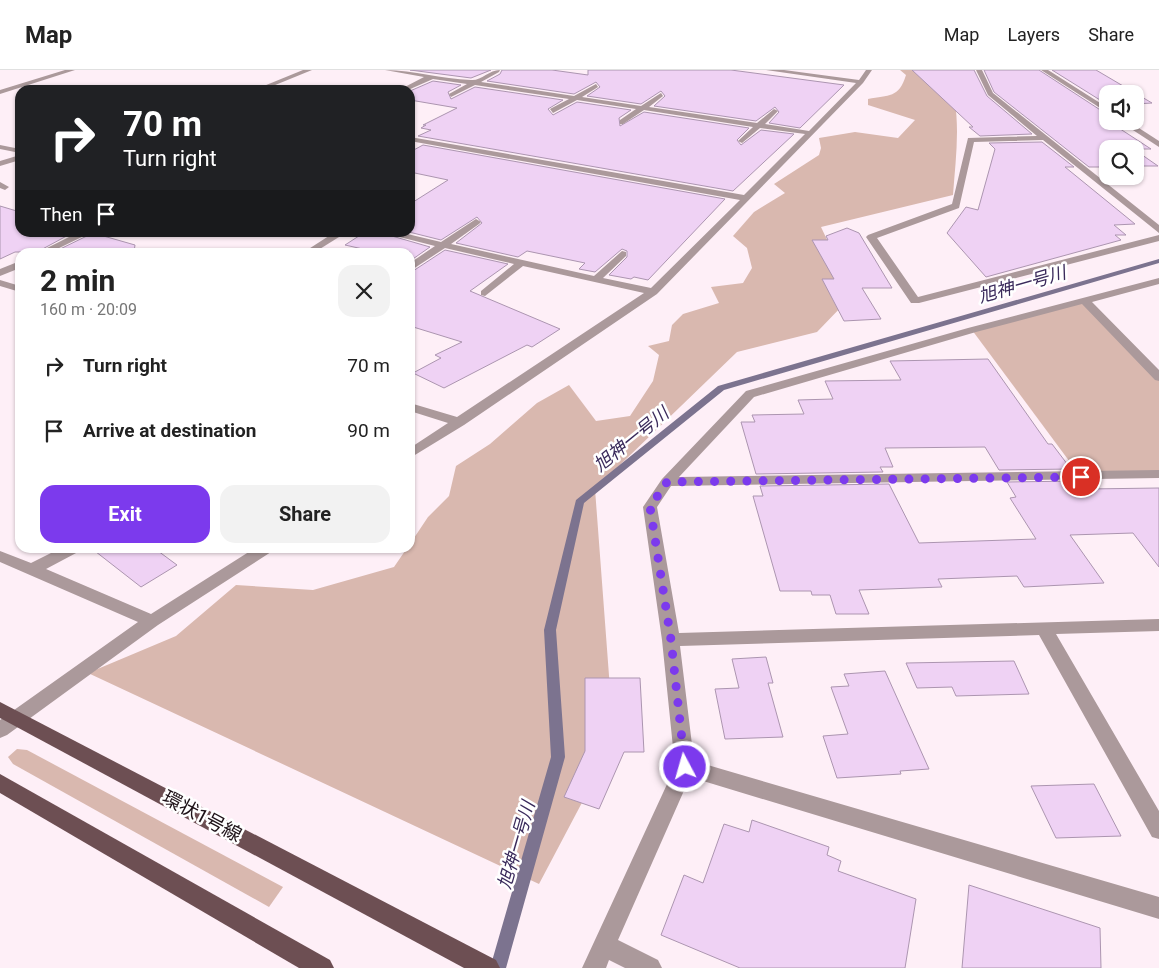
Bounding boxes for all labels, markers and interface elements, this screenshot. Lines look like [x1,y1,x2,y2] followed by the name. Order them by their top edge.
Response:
[25,21,72,49] text: Map
[944,24,979,45] text: Map
[1007,24,1060,45] text: Layers
[1088,24,1134,45] text: Share
[1099,85,1144,185] map controls
[1099,85,1144,130] button: sound
[123,104,202,145] text: 70 m
[40,105,105,170] icon: right
[1099,140,1144,185] button: search
[123,146,217,171] text: Turn right
[92,200,120,228] icon: arrive
[40,203,82,226] text: Then
[976,261,1070,306] water label: 旭神一号川
[40,263,115,298] text: 2 min
[338,265,390,317] button: close
[40,300,137,319] text: 160 m · 20:09
[40,352,68,380] icon: right
[83,354,167,377] text: Turn right
[347,354,390,377] text: 70 m
[589,401,674,475] water label: 旭神一号川
[40,417,68,445] icon: arrive
[83,419,256,442] text: Arrive at destination
[347,419,390,442] text: 90 m
[1060,456,1102,498] pin
[1067,463,1095,491] icon: arrive
[40,485,210,543] button: Exit
[220,485,390,543] button: Share
[658,740,710,792] position arrow
[158,785,246,847] street label: 環状1号線
[494,797,539,891] water label: 旭神一号川

